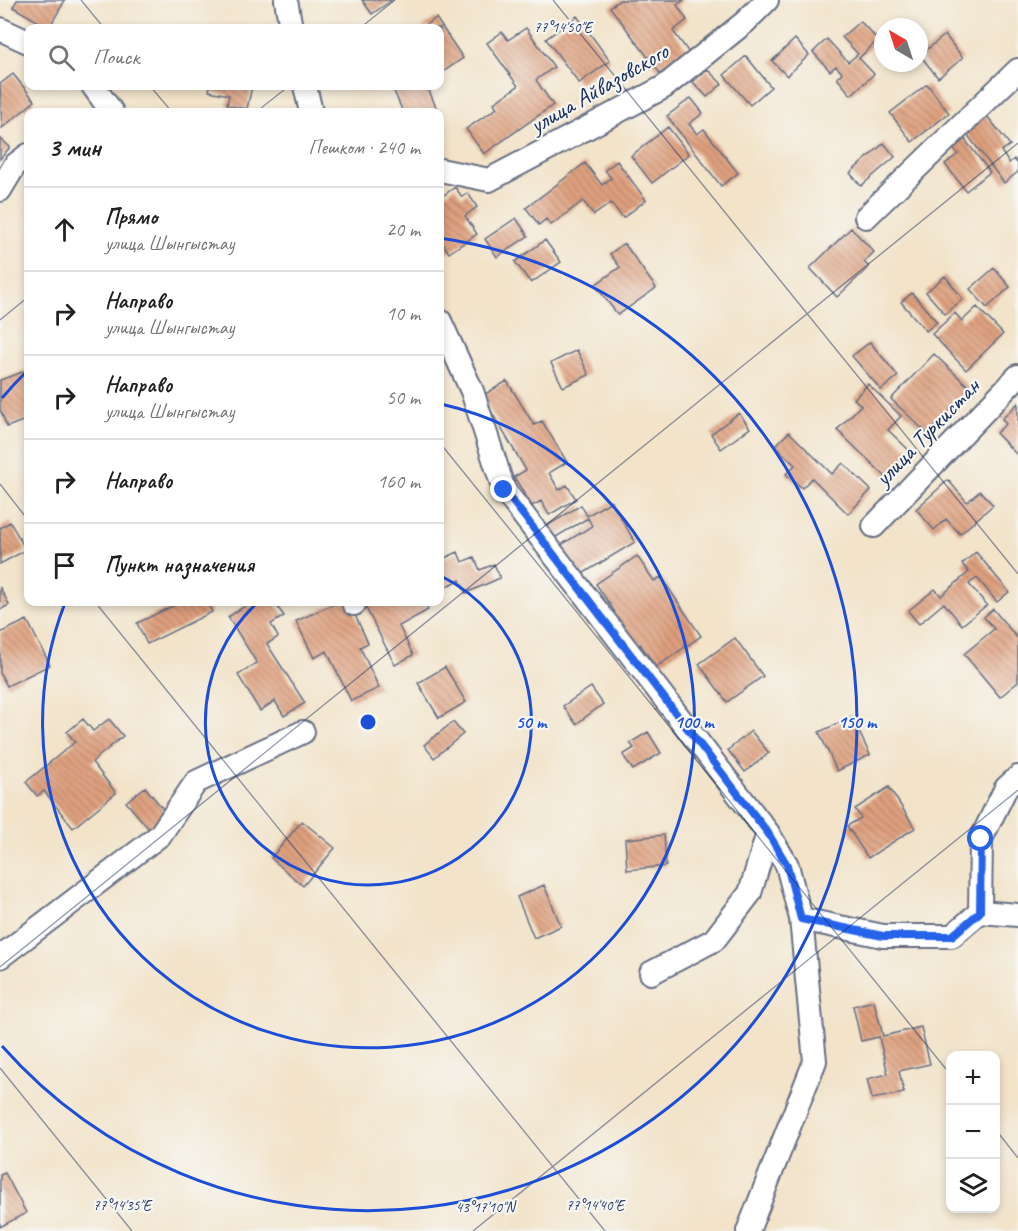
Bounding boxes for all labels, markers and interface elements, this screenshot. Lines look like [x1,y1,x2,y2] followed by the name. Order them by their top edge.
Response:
[534,18,594,37] text: 77°14'50"E
[874,18,928,72] north arrow
[24,24,444,90] search box
[523,35,675,141] street label: улица Айвазовского
[45,41,78,74] icon: search
[93,43,139,71] text: Поиск
[48,131,101,164] text: 3 мин
[308,135,420,160] text: Пешком · 240 m
[105,203,157,231] text: Прямо
[48,213,81,246] icon: ahead
[386,217,420,242] text: 20 m
[105,231,234,256] text: улица Шынгыстау
[105,287,172,315] text: Направо
[48,297,81,330] icon: right
[386,301,420,326] text: 10 m
[105,315,234,340] text: улица Шынгыстау
[867,370,988,494] street label: улица Туркистан
[105,371,172,399] text: Направо
[48,381,81,414] icon: right
[386,385,420,410] text: 50 m
[105,399,234,424] text: улица Шынгыстау
[48,465,81,498] icon: right
[105,467,172,495] text: Направо
[377,469,420,494] text: 160 m
[490,476,516,502] route end
[48,549,81,582] icon: arrive
[105,551,254,579] text: Пункт назначения
[516,711,548,733] text: 50 m
[675,711,715,733] text: 100 m
[838,711,878,733] text: 150 m
[358,712,378,732] centre of rings
[967,825,993,851] route start
[946,1051,1000,1213] map controls
[946,1051,1000,1105] button: +
[946,1105,1000,1159] button: −
[946,1159,1000,1213] button: layers
[93,1196,153,1215] text: 77°14'35"E
[566,1196,626,1215] text: 77°14'40"E
[455,1198,518,1217] text: 43°17'10"N

